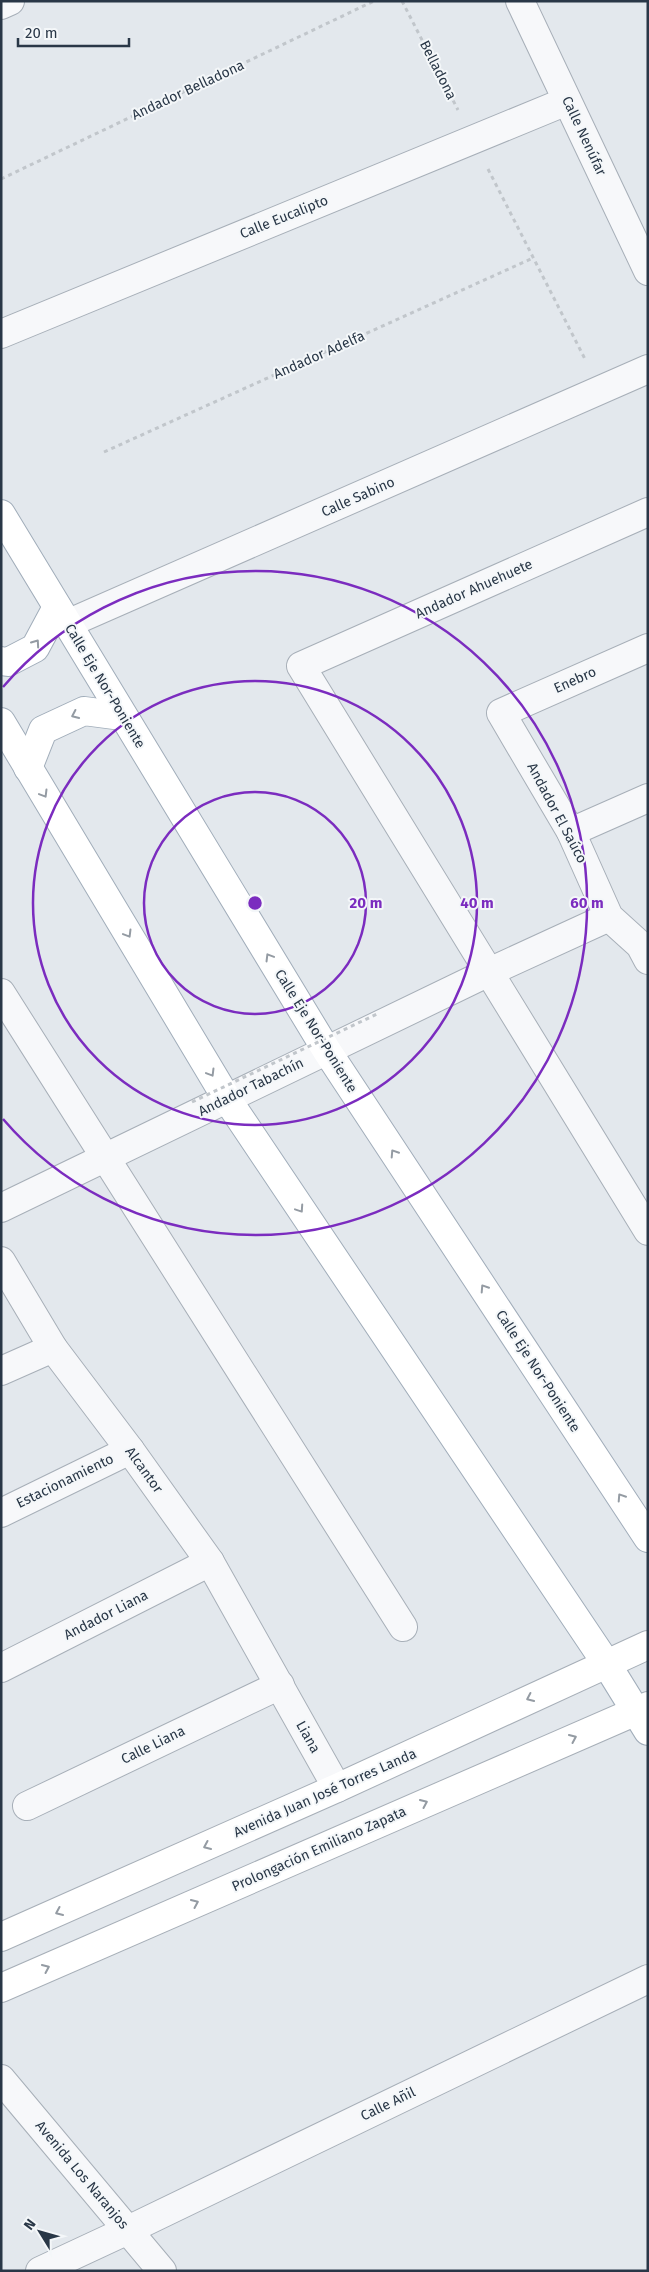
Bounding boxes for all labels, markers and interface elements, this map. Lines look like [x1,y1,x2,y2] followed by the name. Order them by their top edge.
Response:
[18,15,129,47] scale bar
[25,24,58,42] text: 20 m
[416,38,460,102] street label: Belladona
[129,56,247,124] street label: Andador Belladona
[558,94,610,179] street label: Calle Nenúfar
[237,192,331,242] street label: Calle Eucalipto
[271,327,367,383] street label: Andador Adelfa
[319,473,397,521] street label: Calle Sabino
[413,556,535,622] street label: Andador Ahuehuete
[61,621,149,751] street label: Calle Eje Nor-Poniente
[30,639,39,649] one-way arrow
[551,663,599,697] street label: Enebro
[71,709,80,719] one-way arrow
[523,760,591,866] street label: Andador El Saúco
[37,789,47,798] one-way arrow
[246,894,264,912] centre of rings
[350,894,382,912] text: 20 m
[460,894,494,912] text: 40 m
[570,894,604,912] text: 60 m
[121,928,131,937] one-way arrow
[266,953,276,962] one-way arrow
[271,966,361,1096] street label: Calle Eje Nor-Poniente
[196,1054,306,1120] street label: Andador Tabachín
[205,1067,215,1076] one-way arrow
[391,1149,400,1158] one-way arrow
[294,1203,304,1212] one-way arrow
[480,1285,490,1294] one-way arrow
[492,1307,584,1435] street label: Calle Eje Nor-Poniente
[122,1444,167,1497] street label: Alcantor
[14,1450,116,1512] street label: Estacionamiento
[618,1494,627,1503] one-way arrow
[61,1586,151,1644] street label: Andador Liana
[526,1692,535,1703] one-way arrow
[292,1718,324,1756] street label: Liana
[118,1722,188,1768] street label: Calle Liana
[568,1734,577,1745] one-way arrow
[231,1745,419,1841] street label: Avenida Juan José Torres Landa
[419,1799,428,1810] one-way arrow
[229,1803,409,1895] street label: Prolongación Emiliano Zapata
[203,1839,212,1850] one-way arrow
[190,1899,199,1910] one-way arrow
[55,1905,64,1916] one-way arrow
[41,1964,50,1975] one-way arrow
[358,2083,418,2125] street label: Calle Añil
[32,2117,132,2233] street label: Avenida Los Naranjos
[15,2207,65,2257] north arrow
[20,2216,40,2233] text: N

